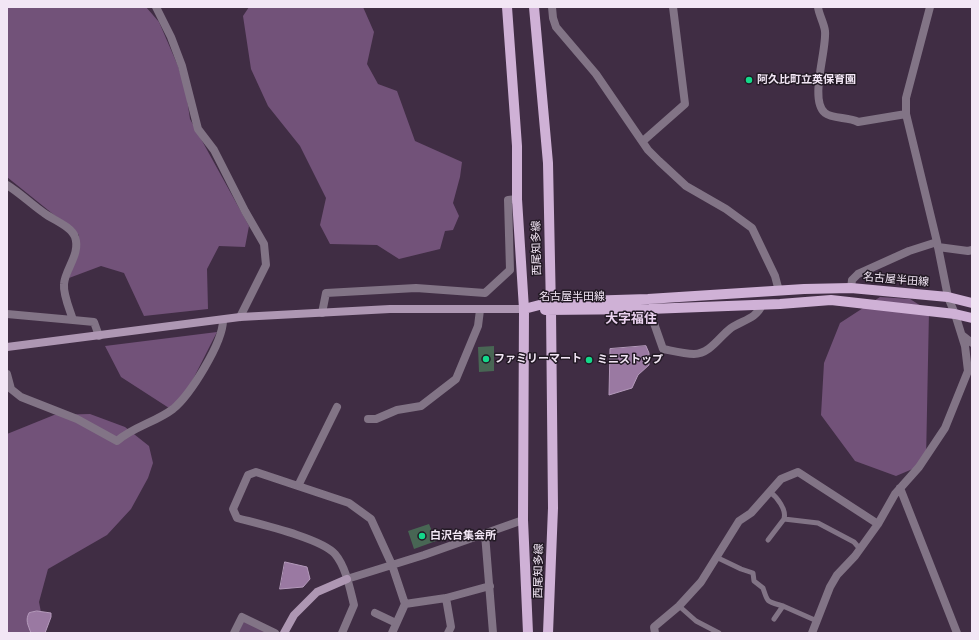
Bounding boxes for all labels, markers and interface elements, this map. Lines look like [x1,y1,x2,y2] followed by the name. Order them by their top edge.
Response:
[757,73,856,87] place label: 阿久比町立英保育園
[744,75,754,85] marker: 阿久比町立英保育園
[530,220,544,276] street label: 西尾知多線
[863,271,929,289] street label: 名古屋半田線
[539,290,605,304] street label: 名古屋半田線
[605,312,657,328] district label: 大字福住
[494,352,582,366] place label: ファミリーマート
[597,353,663,367] place label: ミニストップ
[481,354,491,364] marker: ファミリーマート
[584,355,594,365] marker: ミニストップ
[430,529,496,543] place label: 白沢台集会所
[417,531,427,541] marker: 白沢台集会所
[532,543,546,599] street label: 西尾知多線

